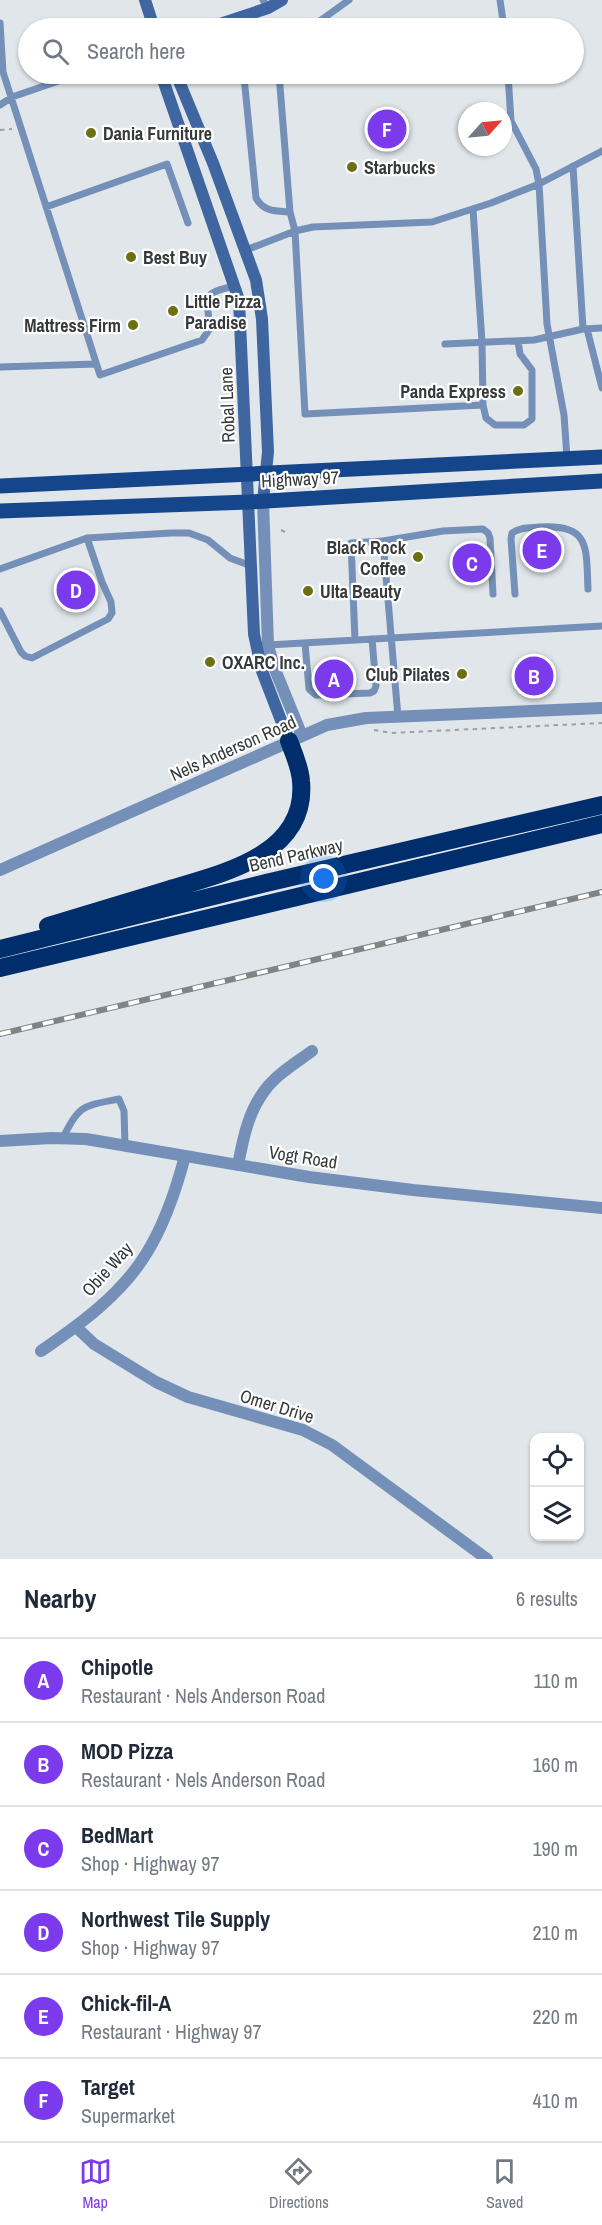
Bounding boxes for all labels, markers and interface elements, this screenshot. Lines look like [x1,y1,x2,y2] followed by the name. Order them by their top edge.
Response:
[18,18,584,84] search box
[39,35,72,68] icon: search
[87,36,185,66] text: Search here
[458,102,512,156] north arrow
[368,106,406,152] pin: F
[103,121,212,146] place label: Dania Furniture
[84,126,98,140] marker: Dania Furniture
[364,155,435,180] place label: Starbucks
[345,160,359,174] marker: Starbucks
[143,245,208,270] place label: Best Buy
[124,250,138,264] marker: Best Buy
[185,289,262,335] place label: Little Pizza Paradise
[166,304,180,318] marker: Little Pizza Paradise
[24,313,121,338] place label: Mattress Firm
[126,318,140,332] marker: Mattress Firm
[213,367,241,443] street label: Robal Lane
[400,379,506,404] place label: Panda Express
[511,384,525,398] marker: Panda Express
[260,464,340,494] street label: Highway 97
[522,528,562,572] pin: E
[326,535,407,581] place label: Black Rock Coffee
[452,540,492,586] pin: C
[411,550,425,564] marker: Black Rock Coffee
[56,568,96,612] pin: D
[320,579,402,604] place label: Ulta Beauty
[301,584,315,598] marker: Ulta Beauty
[222,650,305,675] place label: OXARC Inc.
[514,654,554,698] pin: B
[203,655,217,669] marker: OXARC Inc.
[314,656,354,702] pin: A
[366,662,450,687] place label: Club Pilates
[455,667,469,681] marker: Club Pilates
[166,709,300,787] street label: Nels Anderson Road
[247,832,346,878] street label: Bend Parkway
[309,864,338,893] your location
[267,1139,339,1175] street label: Vogt Road
[76,1236,138,1302] street label: Obie Way
[237,1383,317,1429] street label: Omer Drive
[530,1433,584,1541] map controls
[530,1433,584,1487] button: locate
[530,1487,584,1541] button: layers
[24,1581,96,1616] text: Nearby
[516,1585,578,1612] text: 6 results
[81,1652,153,1682] text: Chipotle
[38,1667,49,1694] text: A
[534,1667,578,1694] text: 110 m
[81,1682,325,1709] text: Restaurant · Nels Anderson Road
[81,1736,173,1766] text: MOD Pizza
[38,1751,49,1778] text: B
[532,1751,578,1778] text: 160 m
[81,1766,325,1793] text: Restaurant · Nels Anderson Road
[81,1820,153,1850] text: BedMart
[38,1835,49,1862] text: C
[532,1835,578,1862] text: 190 m
[81,1850,220,1877] text: Shop · Highway 97
[81,1904,270,1934] text: Northwest Tile Supply
[38,1919,49,1946] text: D
[532,1919,578,1946] text: 210 m
[81,1934,220,1961] text: Shop · Highway 97
[81,1988,171,2018] text: Chick-fil-A
[38,2003,49,2030] text: E
[532,2003,578,2030] text: 220 m
[81,2018,262,2045] text: Restaurant · Highway 97
[81,2072,135,2102] text: Target
[38,2087,49,2114] text: F
[532,2087,578,2114] text: 410 m
[81,2102,175,2129] text: Supermarket
[79,2155,112,2213] tab: Map
[269,2155,329,2213] tab: Directions
[486,2155,523,2213] tab: Saved

